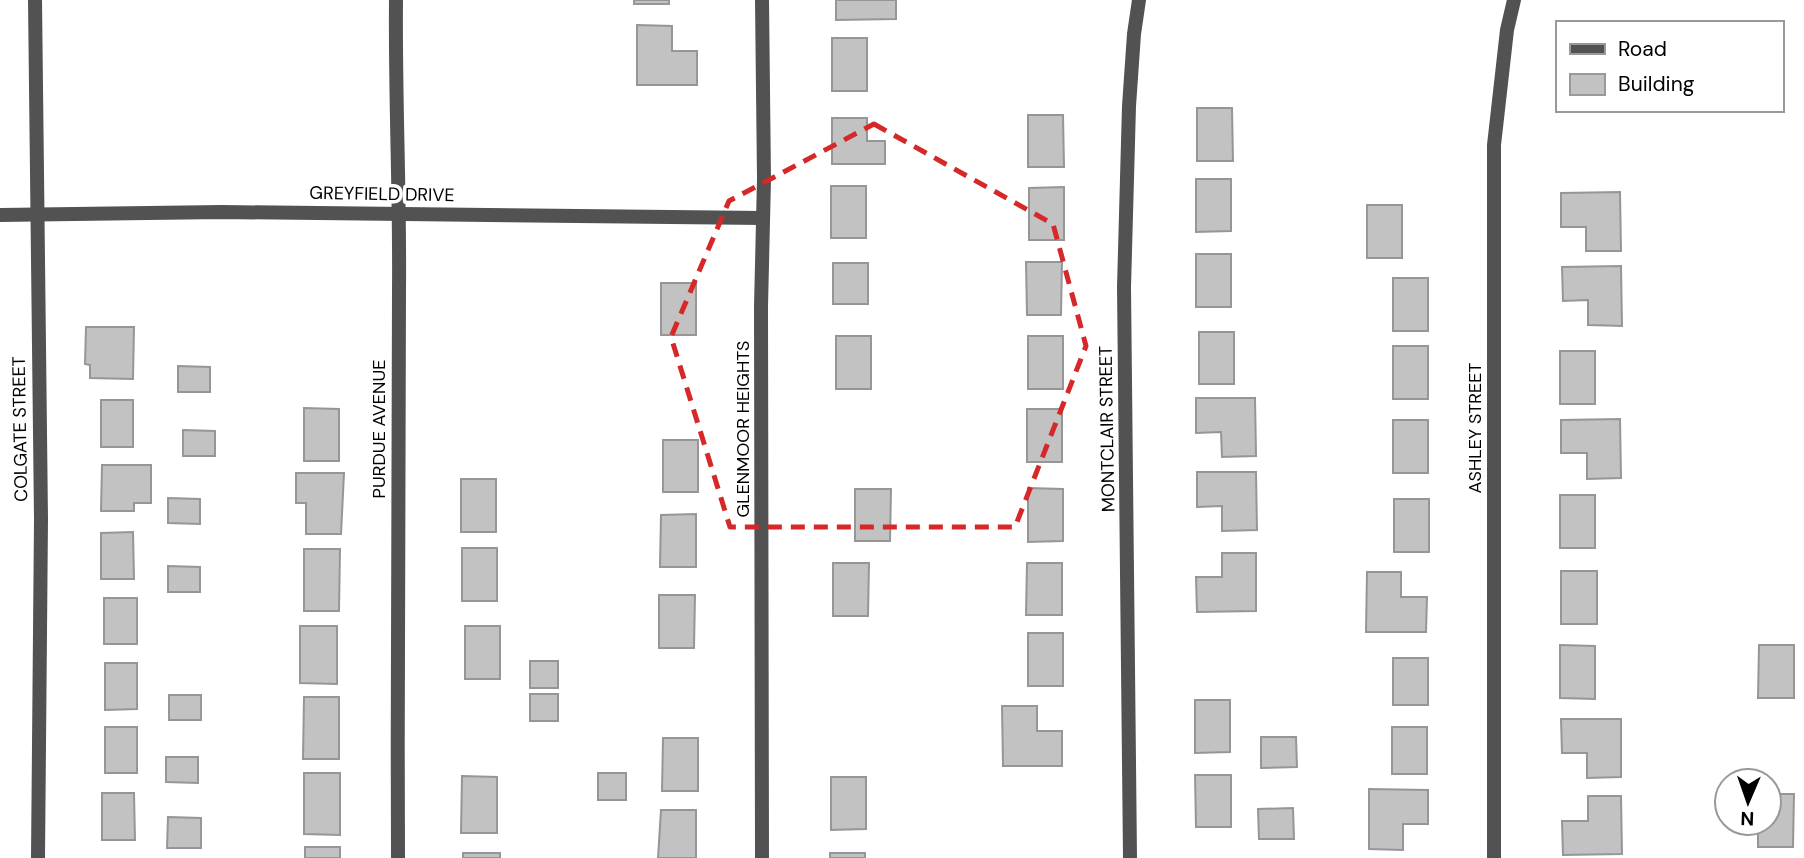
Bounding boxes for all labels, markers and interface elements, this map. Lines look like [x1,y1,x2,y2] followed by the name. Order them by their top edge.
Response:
[1556,21,1783,112] legend
[1618,35,1667,63] text: Road
[1618,70,1695,98] text: Building
[309,181,455,207] street label: GREYFIELD DRIVE
[731,341,755,518] street label: GLENMOOR HEIGHTS
[1094,346,1120,512] street label: MONTCLAIR STREET
[7,356,33,502] street label: COLGATE STREET
[367,360,391,498] street label: PURDUE AVENUE
[1463,363,1487,493] street label: ASHLEY STREET
[1713,767,1783,837] north arrow
[1740,806,1755,831] text: N

